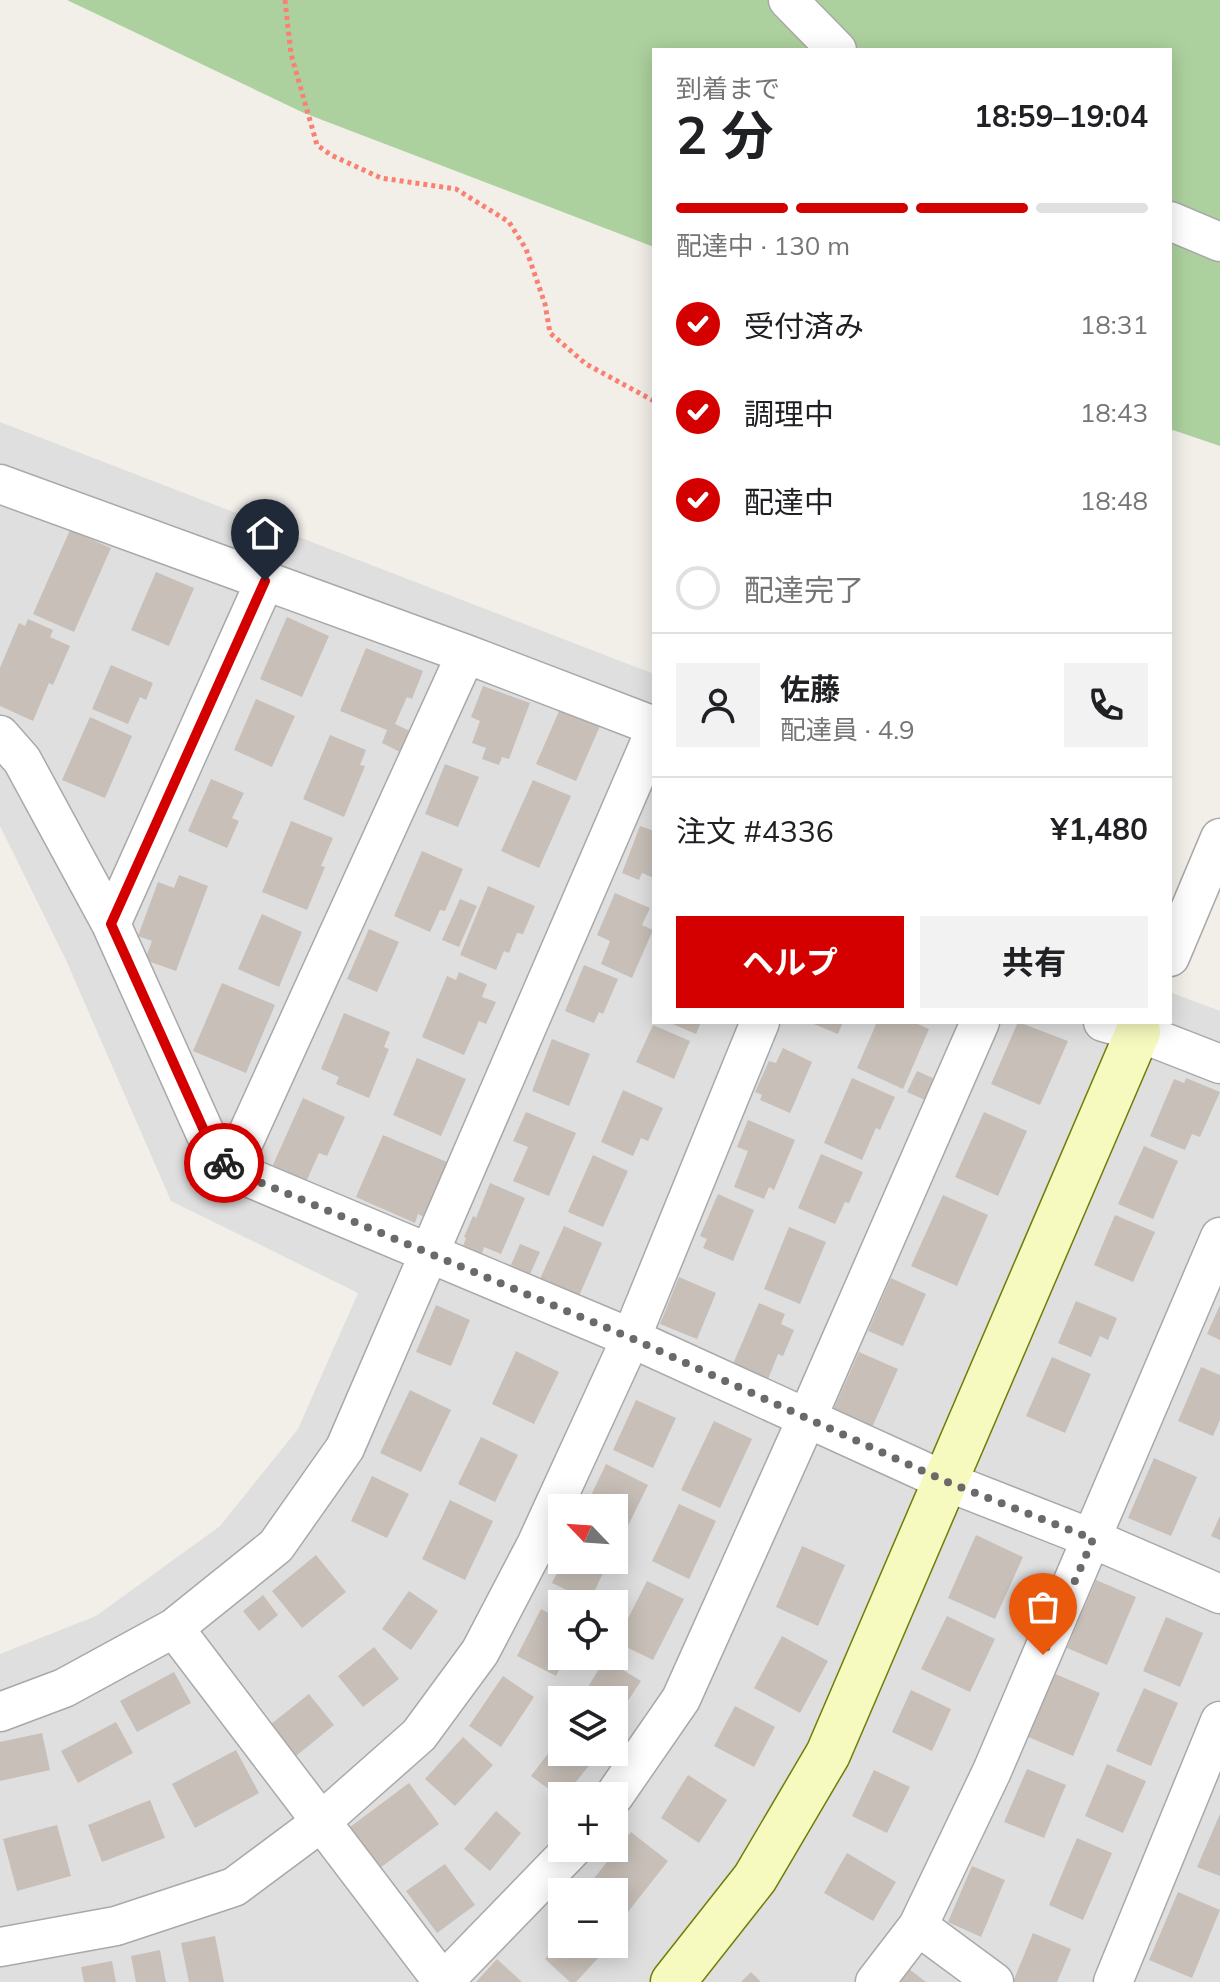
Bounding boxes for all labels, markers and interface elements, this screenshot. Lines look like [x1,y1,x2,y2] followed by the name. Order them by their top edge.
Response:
[676,72,780,105] text: 到着まで
[974,97,1148,135] text: 18:59–19:04
[676,102,773,167] text: 2 分
[676,229,850,262] text: 配達中 · 130 m
[676,302,720,346] icon: check
[744,307,864,345] text: 受付済み
[1080,308,1148,341] text: 18:31
[676,390,720,434] icon: check
[744,395,834,433] text: 調理中
[1080,396,1148,429] text: 18:43
[676,478,720,522] icon: check
[744,483,834,521] text: 配達中
[1080,484,1148,517] text: 18:48
[231,499,299,581] pin
[243,511,287,555] icon: home
[744,571,864,609] text: 配達完了
[676,663,760,747] button: person
[1064,663,1148,747] button: phone
[780,670,840,708] text: 佐藤
[780,713,915,746] text: 配達員 · 4.9
[1051,810,1148,848] text: ¥1,480
[676,812,834,850] text: 注文 #4336
[676,916,904,1008] button: ヘルプ
[920,916,1148,1008] button: 共有
[184,1123,264,1203] courier
[202,1141,246,1185] icon: bike
[548,1494,628,1574] north arrow
[548,1494,628,1958] map controls
[1009,1573,1077,1655] pin
[1021,1585,1065,1629] icon: bag
[548,1590,628,1670] button: locate
[548,1686,628,1766] button: layers
[548,1782,628,1862] button: +
[548,1878,628,1958] button: −

